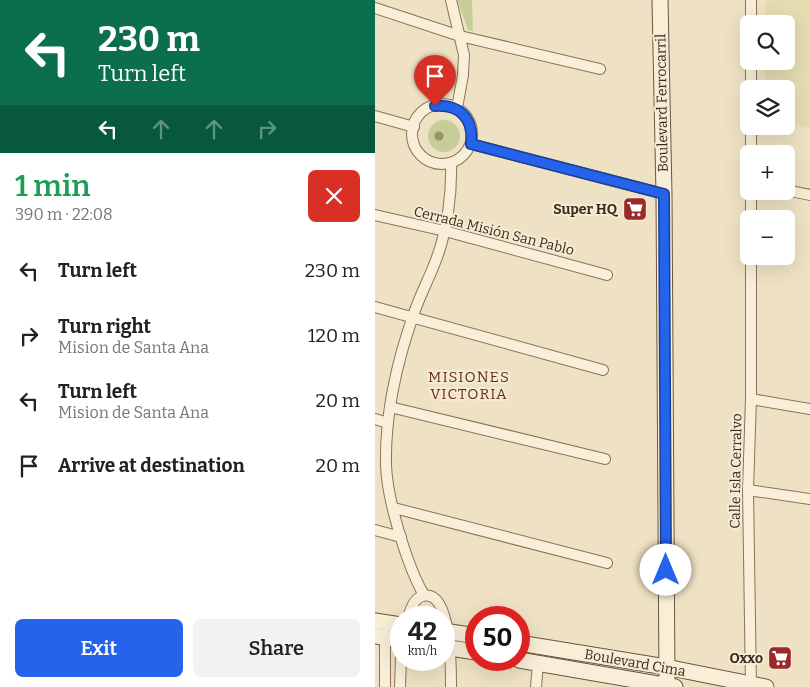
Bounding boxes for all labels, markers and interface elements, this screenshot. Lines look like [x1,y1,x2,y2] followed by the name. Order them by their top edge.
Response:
[740,15,795,265] map controls
[740,15,795,70] button: search
[98,18,200,60] text: 230 m
[15,20,80,85] icon: left
[652,34,672,172] street label: Boulevard Ferrocarril
[414,55,456,106] pin
[98,60,186,87] text: Turn left
[421,62,449,90] icon: arrive
[740,80,795,135] button: layers
[94,115,122,143] icon: left
[147,115,175,143] icon: ahead
[200,115,228,143] icon: ahead
[253,115,281,143] icon: right
[740,145,795,200] button: +
[15,168,90,204] text: 1 min
[308,170,360,222] button: close
[622,196,648,222] supermarket icon: Super HQ
[553,201,619,218] place label: Super HQ
[412,203,576,259] street label: Cerrada Misión San Pablo
[15,205,113,224] text: 390 m · 22:08
[740,210,795,265] button: −
[15,257,43,285] icon: left
[58,259,137,282] text: Turn left
[305,259,360,282] text: 230 m
[58,315,151,338] text: Turn right
[15,322,43,350] icon: right
[308,324,360,347] text: 120 m
[58,338,209,357] text: Mision de Santa Ana
[428,368,510,403] district label: MISIONES VICTORIA
[58,380,137,403] text: Turn left
[15,387,43,415] icon: left
[316,389,360,412] text: 20 m
[58,403,209,422] text: Mision de Santa Ana
[726,413,746,529] street label: Calle Isla Cerralvo
[15,452,43,480] icon: arrive
[58,454,245,477] text: Arrive at destination
[316,454,360,477] text: 20 m
[639,543,691,595] position arrow
[465,606,530,671] speed limit sign: 50
[408,617,437,647] text: 42
[15,619,183,677] button: Exit
[193,619,360,677] button: Share
[408,644,437,658] text: km/h
[767,645,793,671] supermarket icon: Oxxo
[583,646,687,680] street label: Boulevard Cima
[729,650,763,667] place label: Oxxo

